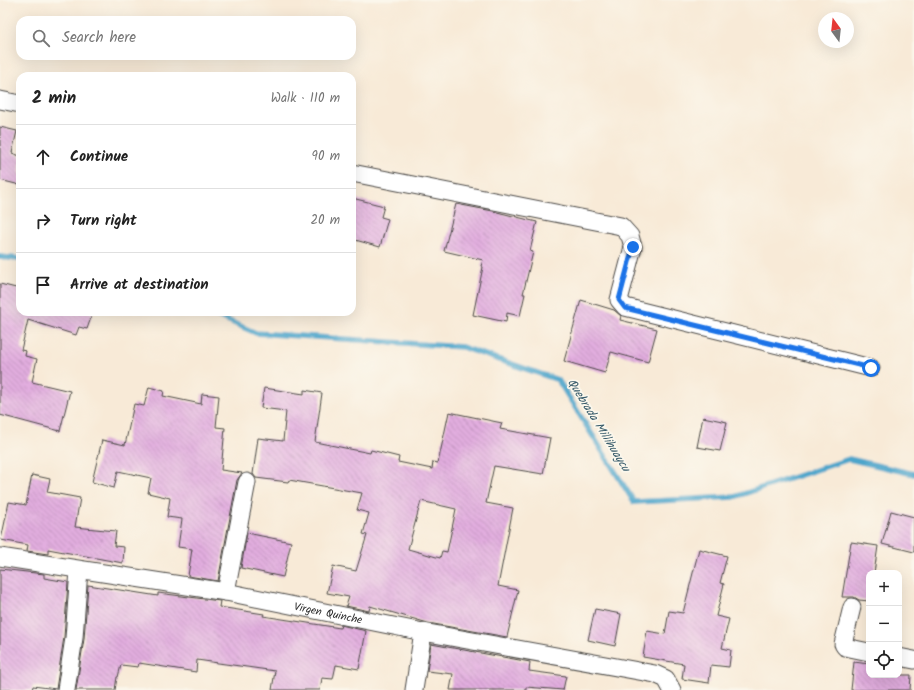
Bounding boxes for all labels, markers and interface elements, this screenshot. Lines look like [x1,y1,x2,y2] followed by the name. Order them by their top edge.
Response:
[818,12,854,48] north arrow
[16,16,356,60] search box
[62,26,136,50] text: Search here
[30,27,52,49] icon: search
[32,85,76,112] text: 2 min
[271,88,340,109] text: Walk · 110 m
[70,145,128,169] text: Continue
[32,146,54,168] icon: ahead
[312,146,340,167] text: 90 m
[70,209,137,233] text: Turn right
[32,210,54,232] icon: right
[310,210,340,231] text: 20 m
[624,238,642,256] route end
[70,273,209,297] text: Arrive at destination
[32,274,54,296] icon: arrive
[862,359,880,377] route start
[562,375,636,477] water label: Quebrada Millihuaycu
[866,570,902,678] map controls
[866,570,902,606] button: +
[292,598,364,629] street label: Virgen Quinche
[866,606,902,642] button: −
[866,642,902,678] button: locate

